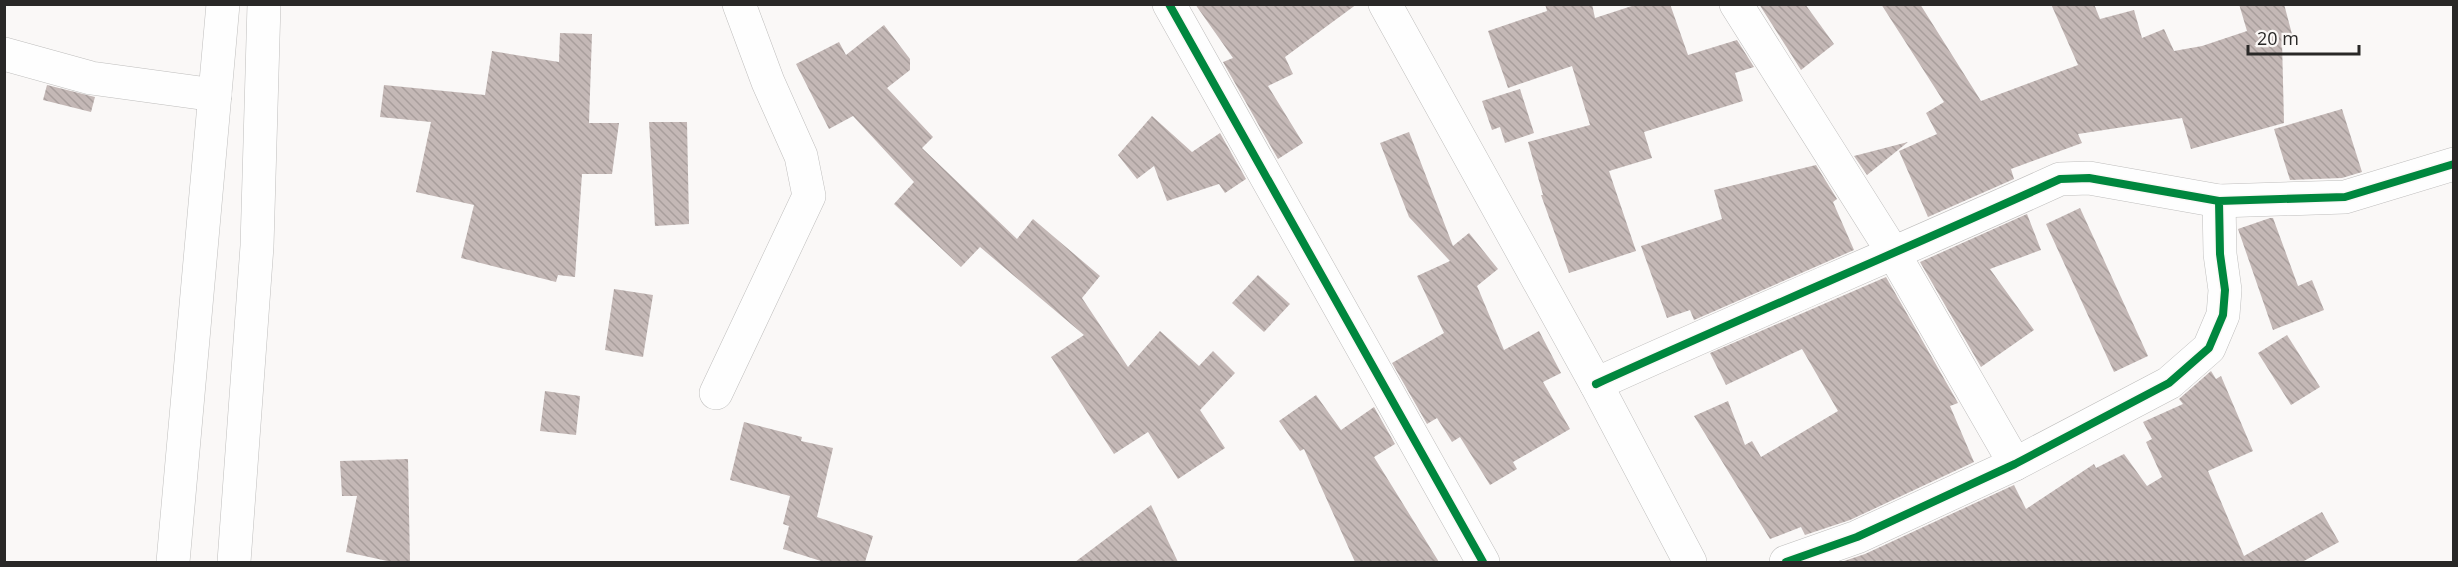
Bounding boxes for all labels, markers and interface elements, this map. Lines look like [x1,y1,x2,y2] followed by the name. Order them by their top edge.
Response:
[2248,18,2359,56] scale bar
[2257,26,2299,50] text: 20 m

